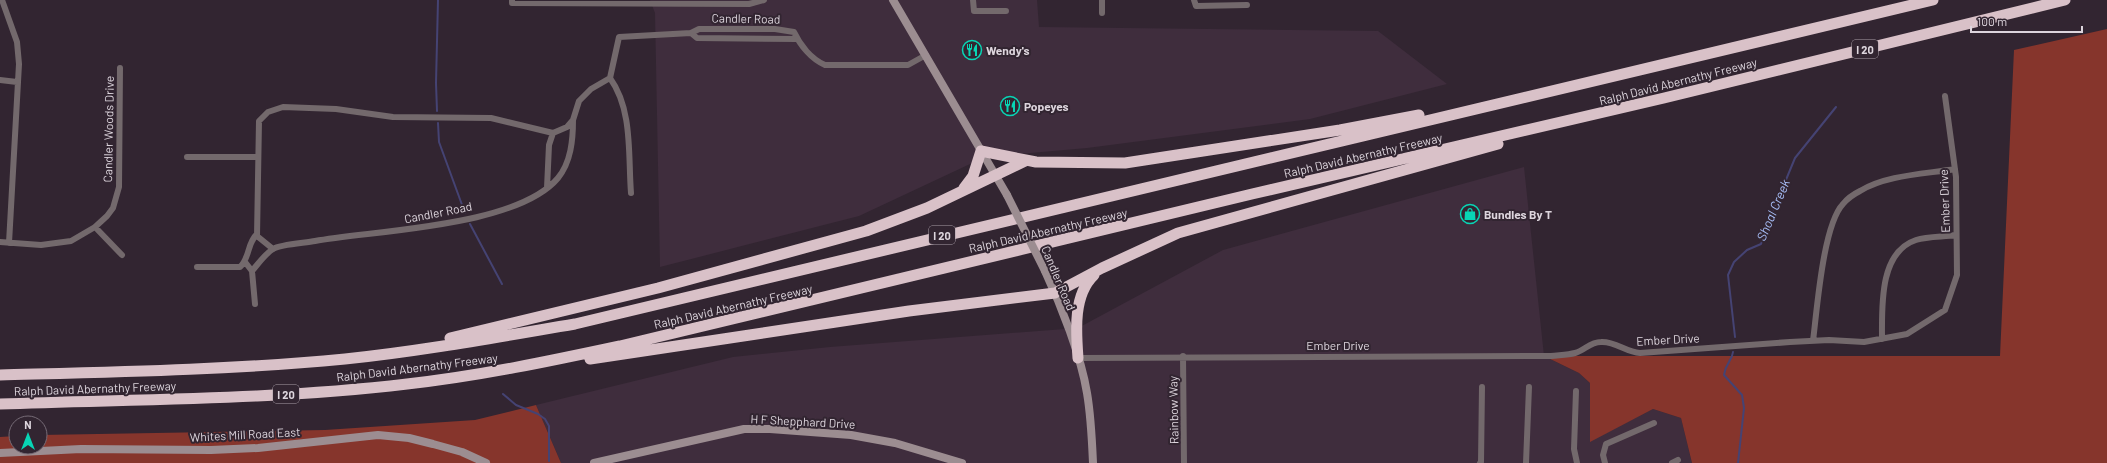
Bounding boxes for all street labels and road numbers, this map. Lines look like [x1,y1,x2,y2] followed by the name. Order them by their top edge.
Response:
[712,10,780,26] street label: Candler Road
[1852,40,1878,58] road number: I 20
[1598,54,1759,107] street label: Ralph David Abernathy Freeway
[100,76,116,182] street label: Candler Woods Drive
[1282,130,1444,180] street label: Ralph David Abernathy Freeway
[1936,169,1952,233] street label: Ember Drive
[403,199,473,225] street label: Candler Road
[967,205,1129,255] street label: Ralph David Abernathy Freeway
[929,226,955,244] road number: I 20
[1039,244,1079,312] street label: Candler Road
[652,281,814,331] street label: Ralph David Abernathy Freeway
[1636,330,1700,348] street label: Ember Drive
[1306,338,1370,352] street label: Ember Drive
[336,350,499,384] street label: Ralph David Abernathy Freeway
[1165,375,1181,444] street label: Rainbow Way
[14,378,177,398] street label: Ralph David Abernathy Freeway
[273,385,299,403] road number: I 20
[750,411,856,431] street label: H F Shepphard Drive
[189,424,301,444] street label: Whites Mill Road East

